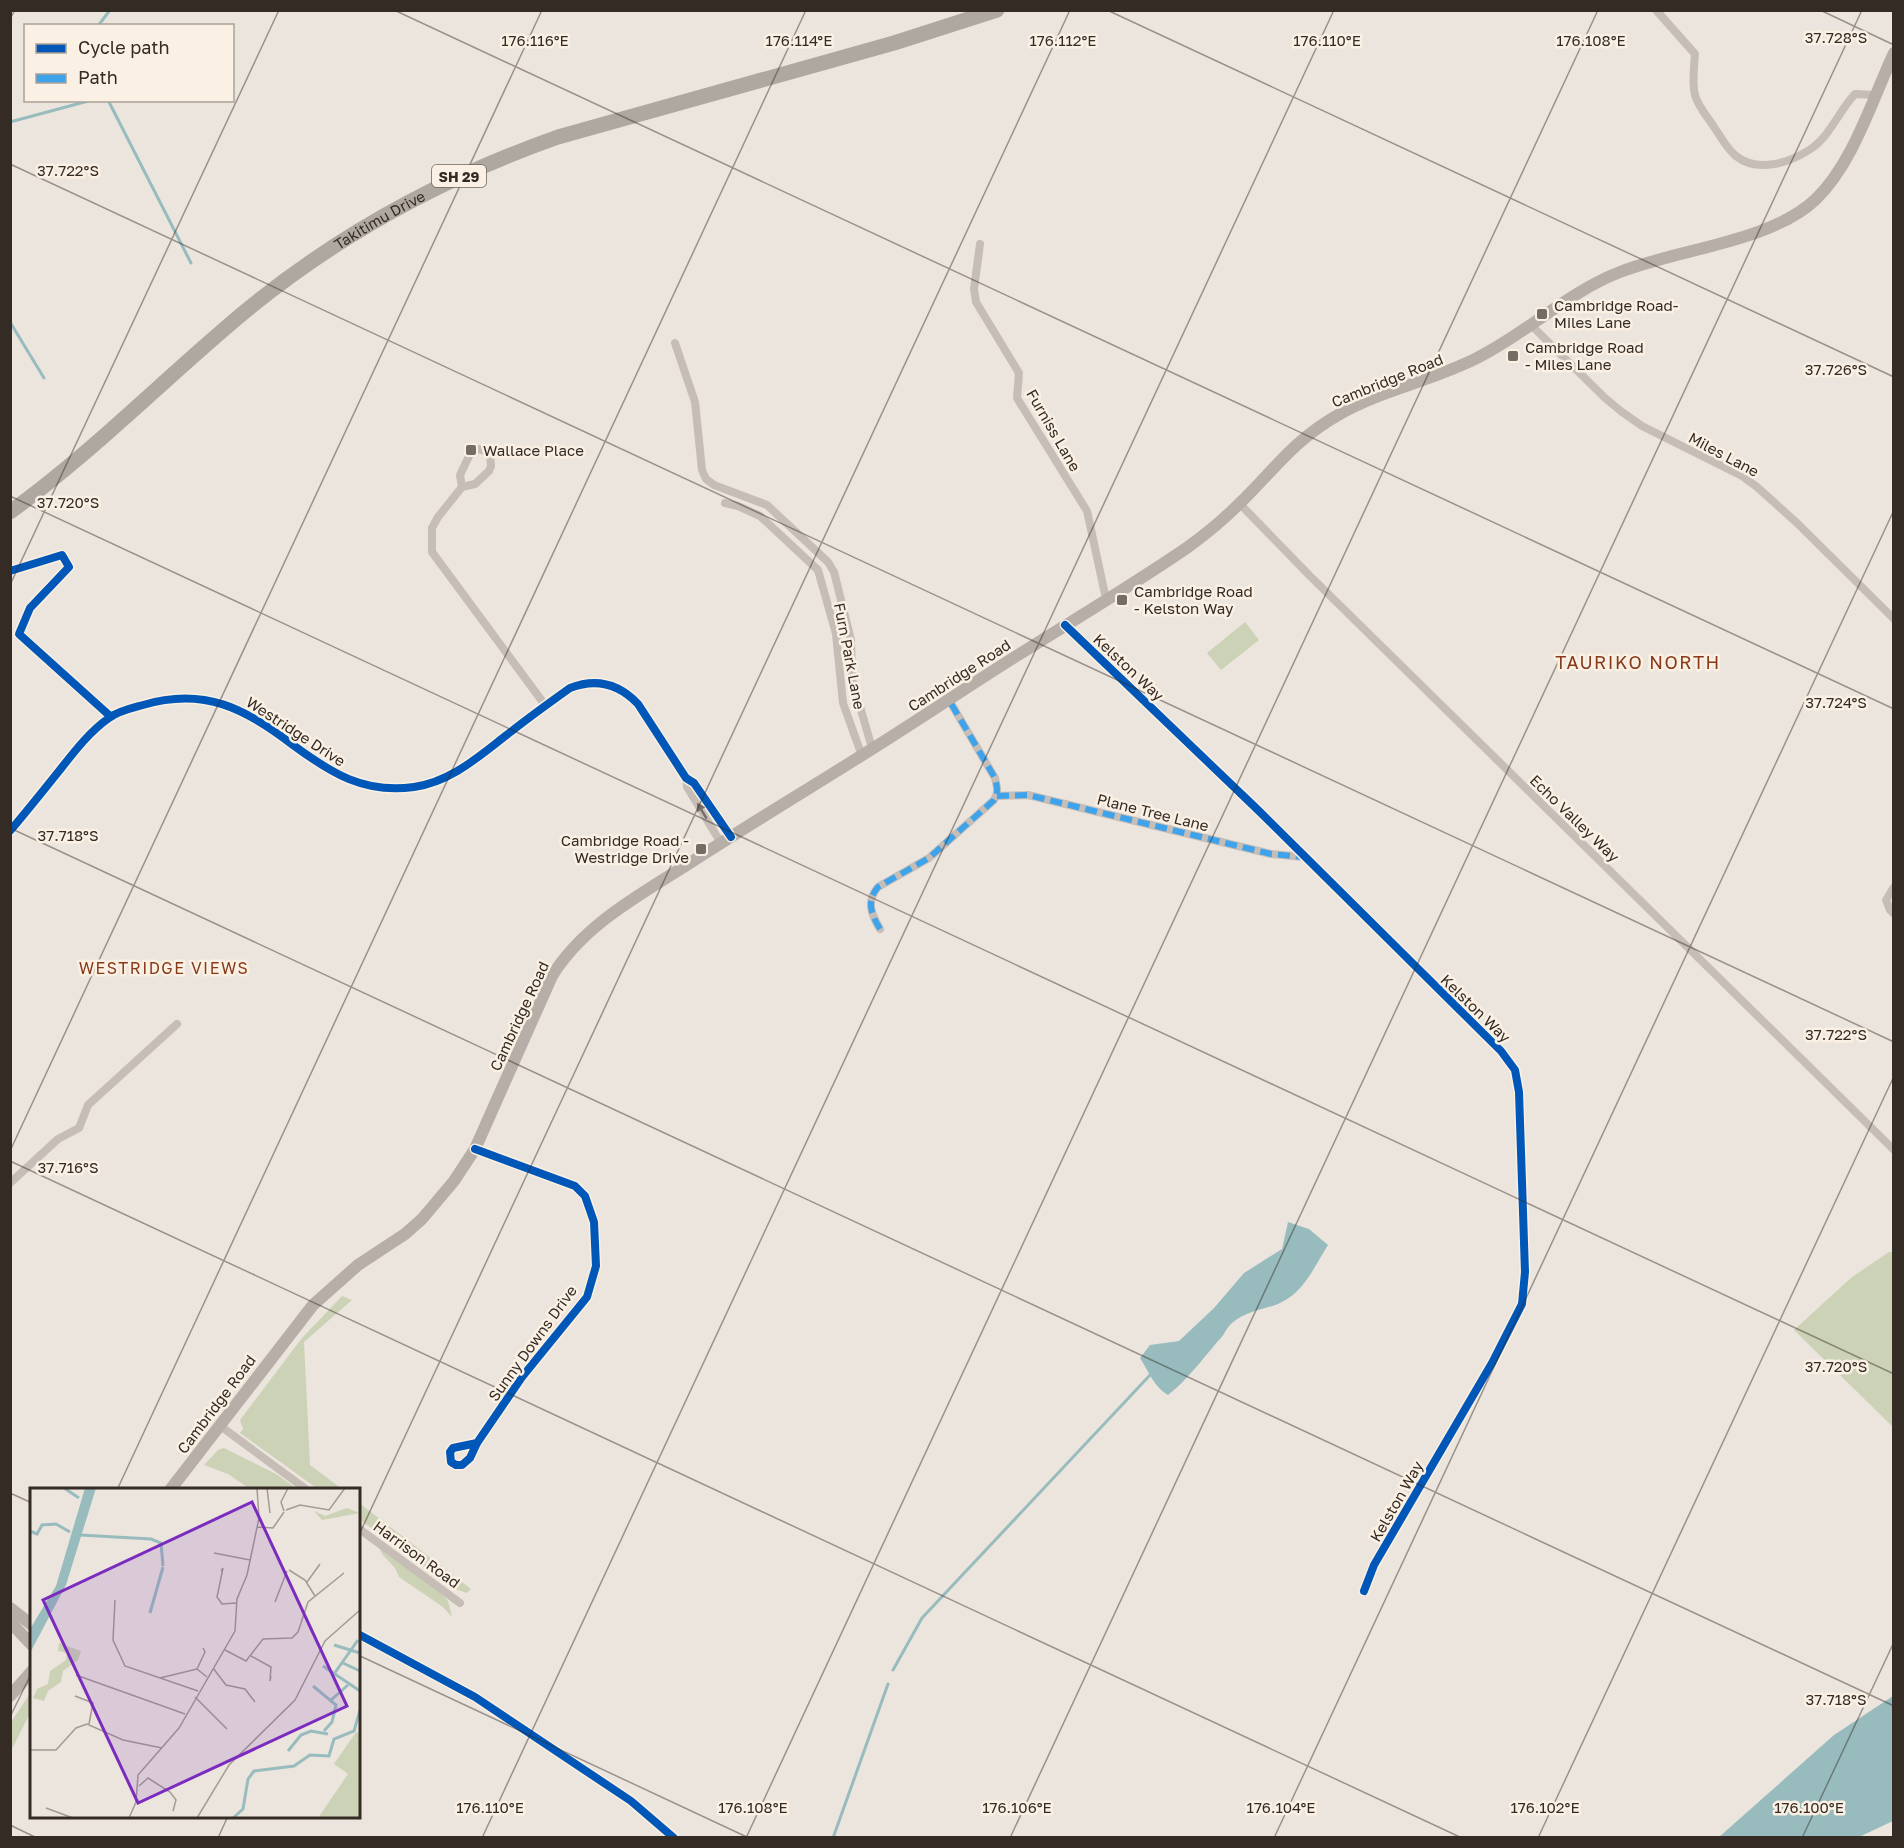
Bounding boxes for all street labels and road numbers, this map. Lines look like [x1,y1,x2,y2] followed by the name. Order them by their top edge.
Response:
[432,165,486,187] road number: SH 29
[330,186,428,253] street label: Takitimu Drive
[1329,349,1445,411] street label: Cambridge Road
[1023,386,1085,475] street label: Furniss Lane
[1686,428,1763,480] street label: Miles Lane
[831,601,869,711] street label: Furn Park Lane
[1090,630,1168,705] street label: Kelston Way
[904,635,1014,715] street label: Cambridge Road
[243,692,349,770] street label: Westridge Drive
[1527,771,1624,866] street label: Echo Valley Way
[1095,789,1211,835] street label: Plane Tree Lane
[486,958,552,1074] street label: Cambridge Road
[1437,970,1515,1046] street label: Kelston Way
[484,1281,580,1404] street label: Sunny Downs Drive
[173,1351,259,1457] street label: Cambridge Road
[1366,1457,1427,1544] street label: Kelston Way
[370,1517,464,1591] street label: Harrison Road

